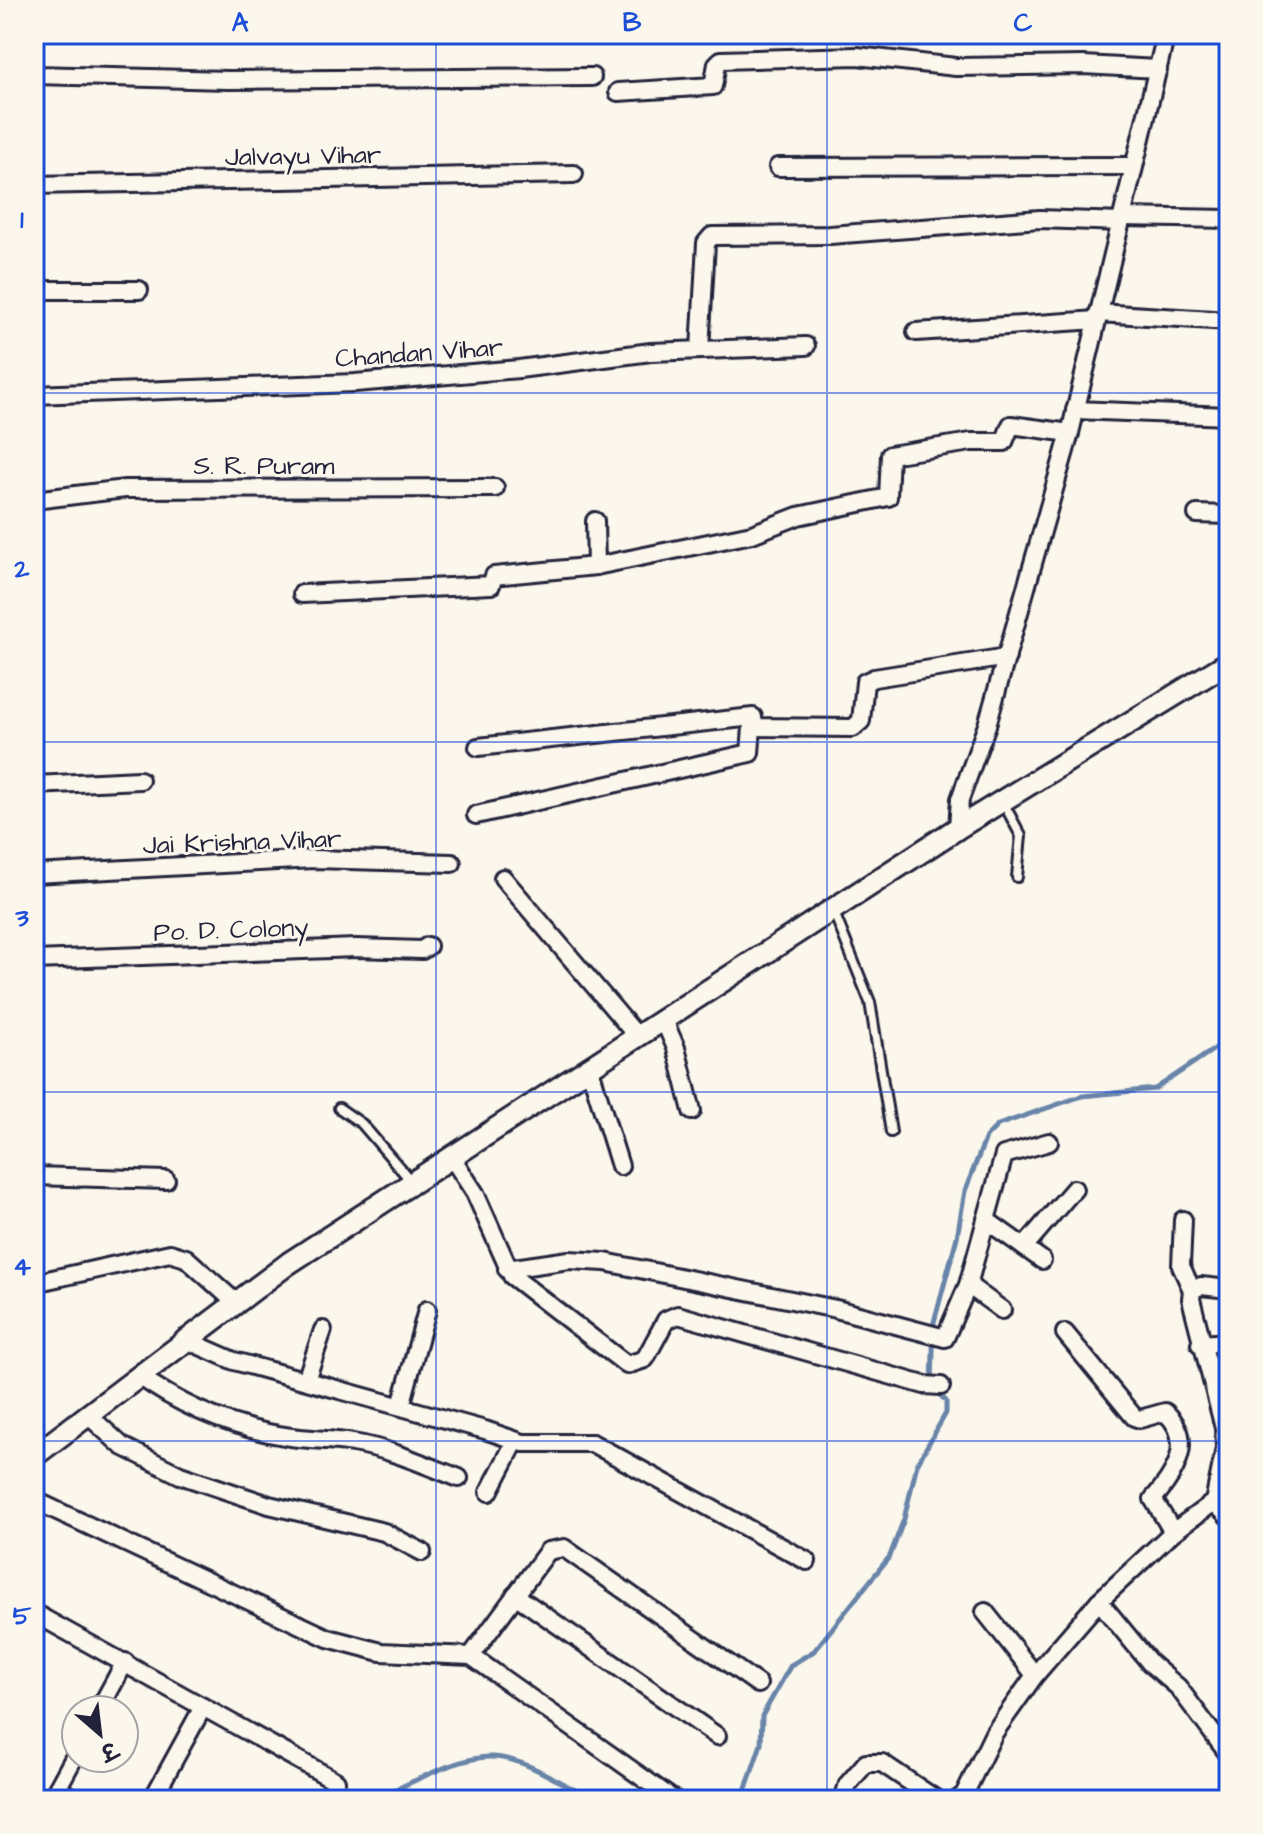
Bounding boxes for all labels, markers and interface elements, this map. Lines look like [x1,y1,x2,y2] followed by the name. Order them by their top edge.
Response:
[232,5,249,41] text: A
[623,5,642,41] text: B
[1014,5,1033,41] text: C
[225,137,382,177] street label: Jalvayu Vihar
[20,202,24,238] text: 1
[334,329,504,377] street label: Chandan Vihar
[194,448,335,484] street label: S. R. Puram
[14,551,30,587] text: 2
[142,821,342,863] street label: Jai Krishna Vihar
[14,900,29,936] text: 3
[153,909,309,953] street label: Po. D. Colony
[13,1249,31,1285] text: 4
[13,1598,32,1634] text: 5
[60,1694,140,1774] north arrow
[93,1732,124,1769] text: उ

